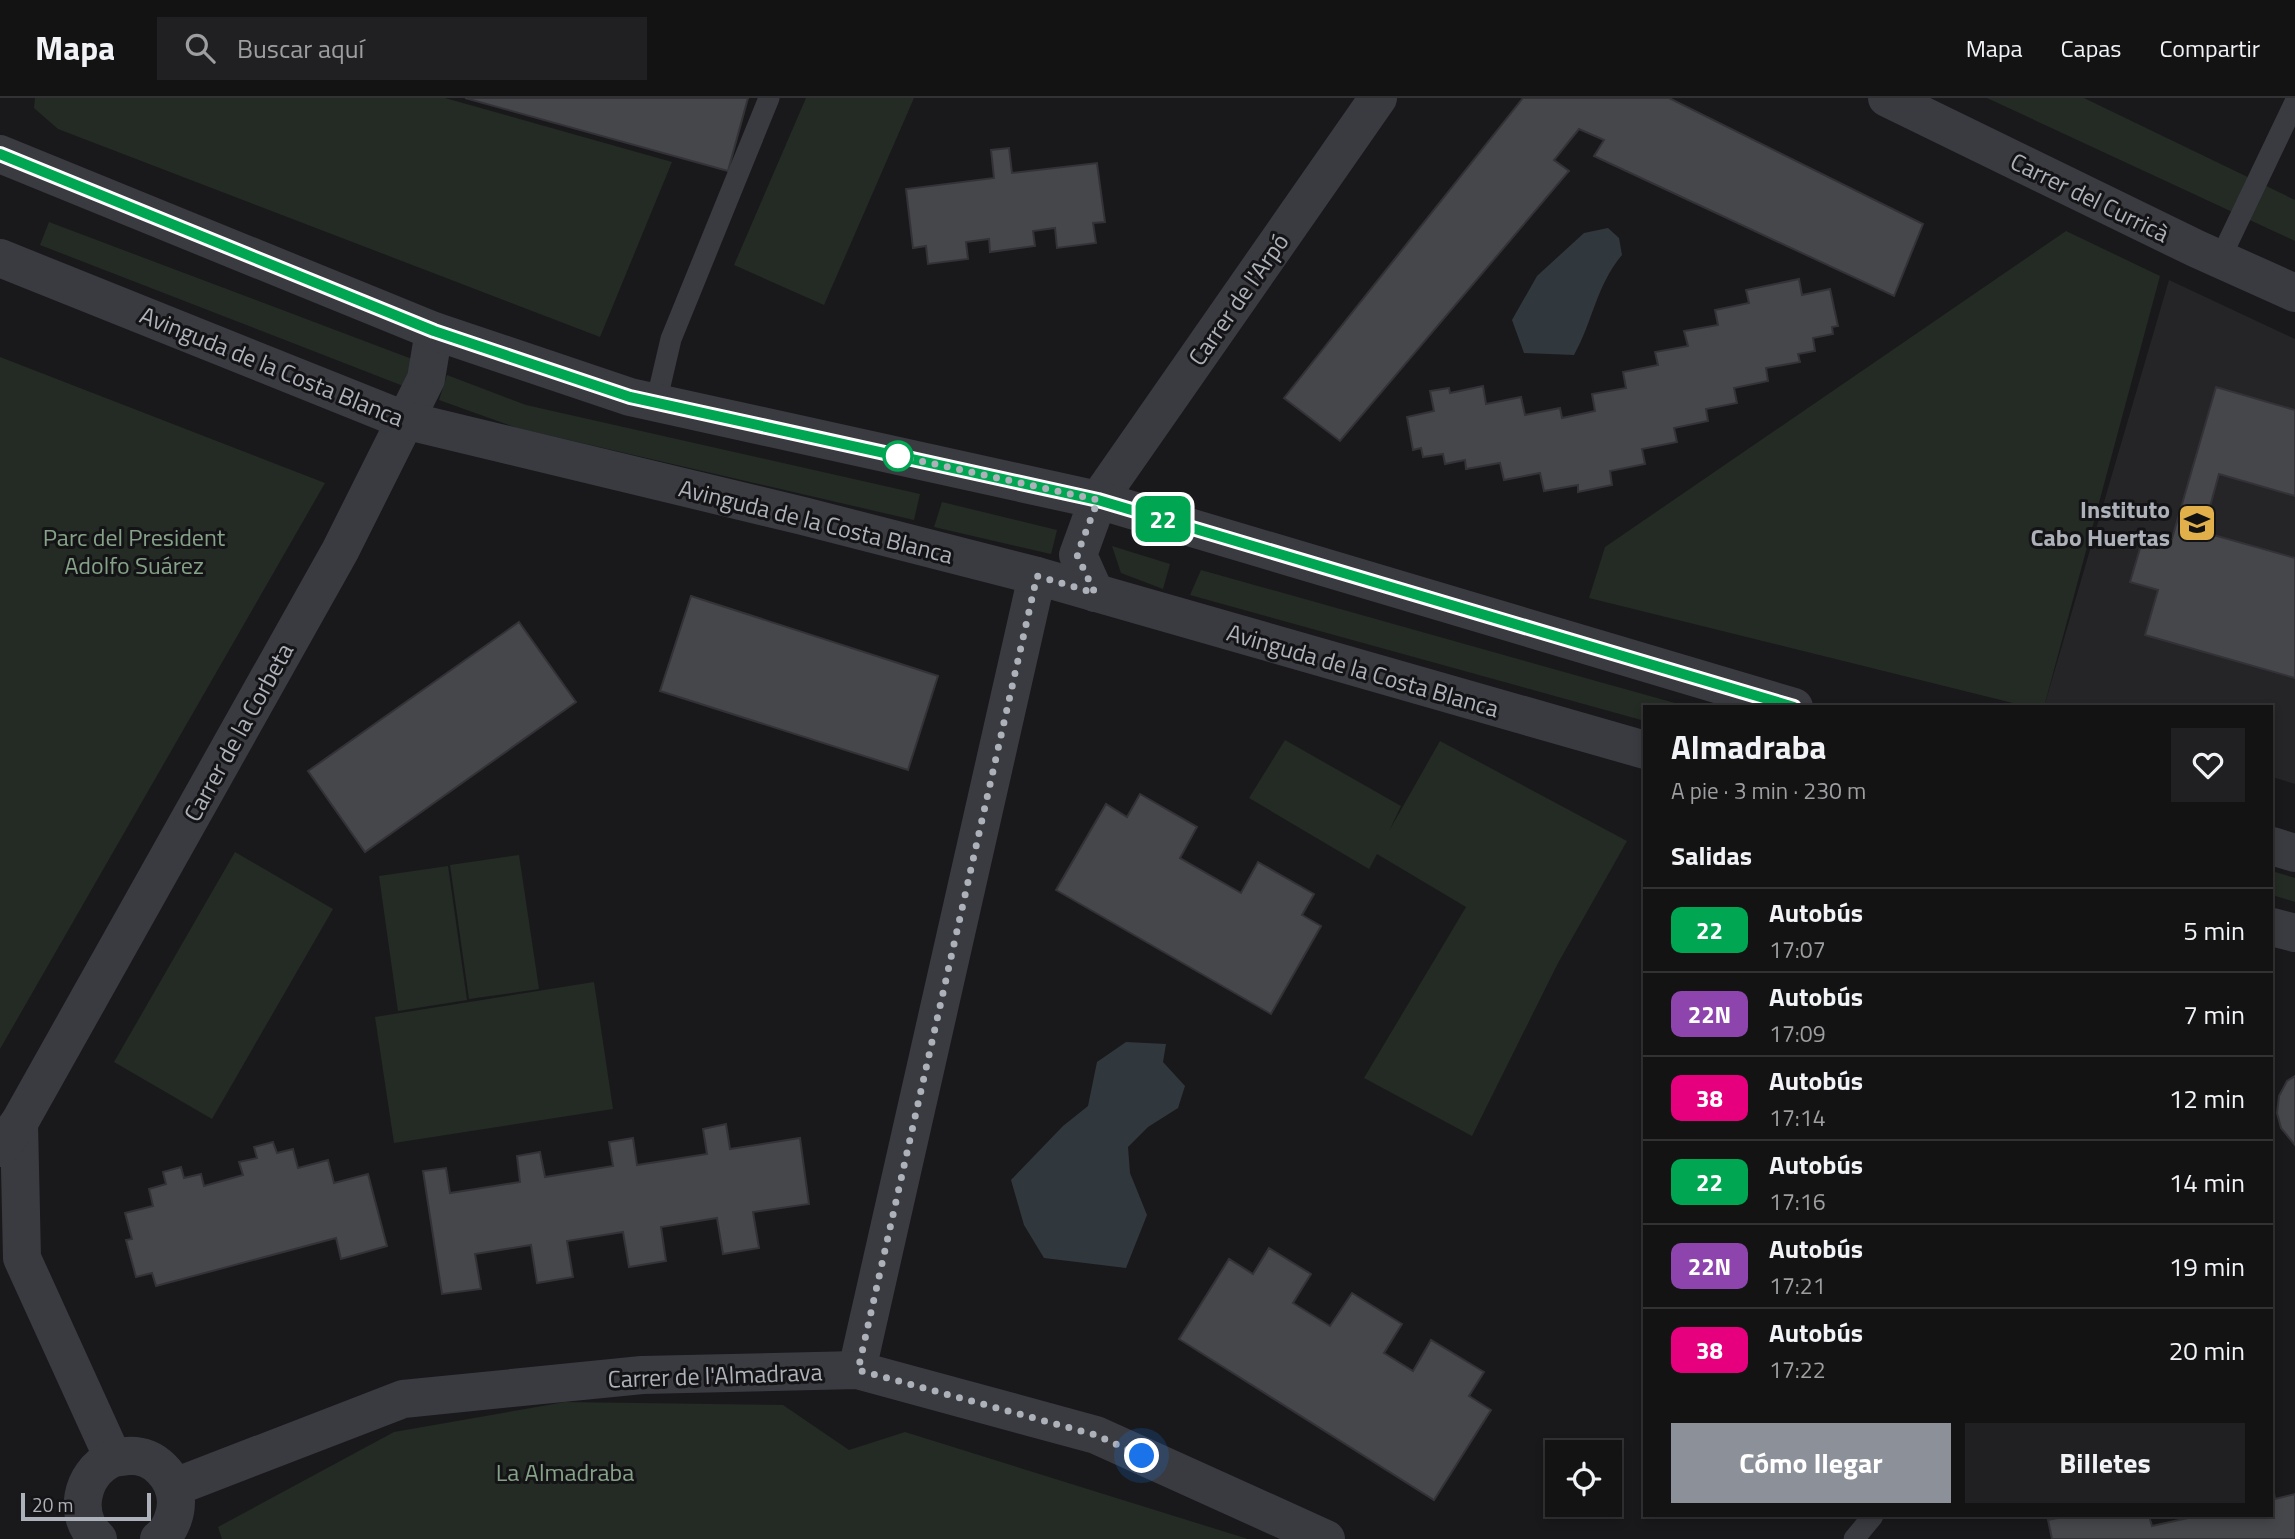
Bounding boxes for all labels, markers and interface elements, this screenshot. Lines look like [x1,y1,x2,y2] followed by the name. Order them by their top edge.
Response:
[157,17,647,80] search box
[35,23,115,73] text: Mapa
[181,29,219,67] icon: search
[237,29,364,68] text: Buscar aquí
[1966,30,2023,66] text: Mapa
[2061,30,2121,66] text: Capas
[2159,30,2260,66] text: Compartir
[2005,143,2175,251] street label: Carrer del Curricà
[1179,225,1297,373] street label: Carrer de l'Arpó
[135,297,409,435] street label: Avinguda de la Costa Blanca
[883,441,913,471] unlabelled marker
[675,469,957,573] street label: Avinguda de la Costa Blanca
[2031,491,2170,555] place label: Instituto Cabo Huertas
[1132,496,1194,542] line badge: 22
[1150,501,1176,537] text: 22
[2176,502,2218,544] school or university icon: Instituto Cabo Huertas
[43,519,226,583] park label: Parc del President Adolfo Suárez
[1223,614,1503,726] street label: Avinguda de la Costa Blanca
[174,636,302,828] street label: Carrer de la Corbeta
[1671,722,1826,772] text: Almadraba
[2171,728,2245,802] button: heart
[1671,773,1866,808] text: A pie · 3 min · 230 m
[1671,836,1752,875] text: Salidas
[1769,893,1863,932] text: Autobús
[2183,911,2245,950] text: 5 min
[1696,912,1723,948] text: 22
[1769,932,1826,967] text: 17:07
[1769,977,1863,1016] text: Autobús
[2183,995,2245,1034] text: 7 min
[1688,996,1731,1032] text: 22N
[1769,1016,1826,1051] text: 17:09
[1769,1061,1863,1100] text: Autobús
[2169,1079,2245,1118] text: 12 min
[1696,1080,1723,1116] text: 38
[1769,1100,1826,1135] text: 17:14
[1769,1145,1863,1184] text: Autobús
[2169,1163,2245,1202] text: 14 min
[1696,1164,1723,1200] text: 22
[1769,1184,1826,1219] text: 17:16
[1769,1229,1863,1268] text: Autobús
[2169,1247,2245,1286] text: 19 min
[1688,1248,1731,1284] text: 22N
[1769,1268,1826,1303] text: 17:21
[1769,1313,1863,1352] text: Autobús
[2169,1331,2245,1370] text: 20 min
[1696,1332,1723,1368] text: 38
[1769,1352,1826,1387] text: 17:22
[607,1353,823,1397] street label: Carrer de l'Almadrava
[1671,1423,1951,1503] button: Cómo llegar
[1965,1423,2245,1503] button: Billetes
[1124,1438,1159,1473] your location
[1545,1440,1622,1517] map controls
[1545,1440,1622,1517] button: locate
[496,1454,634,1490] park label: La Almadraba
[21,1490,150,1522] scale bar
[32,1490,73,1519] text: 20 m

